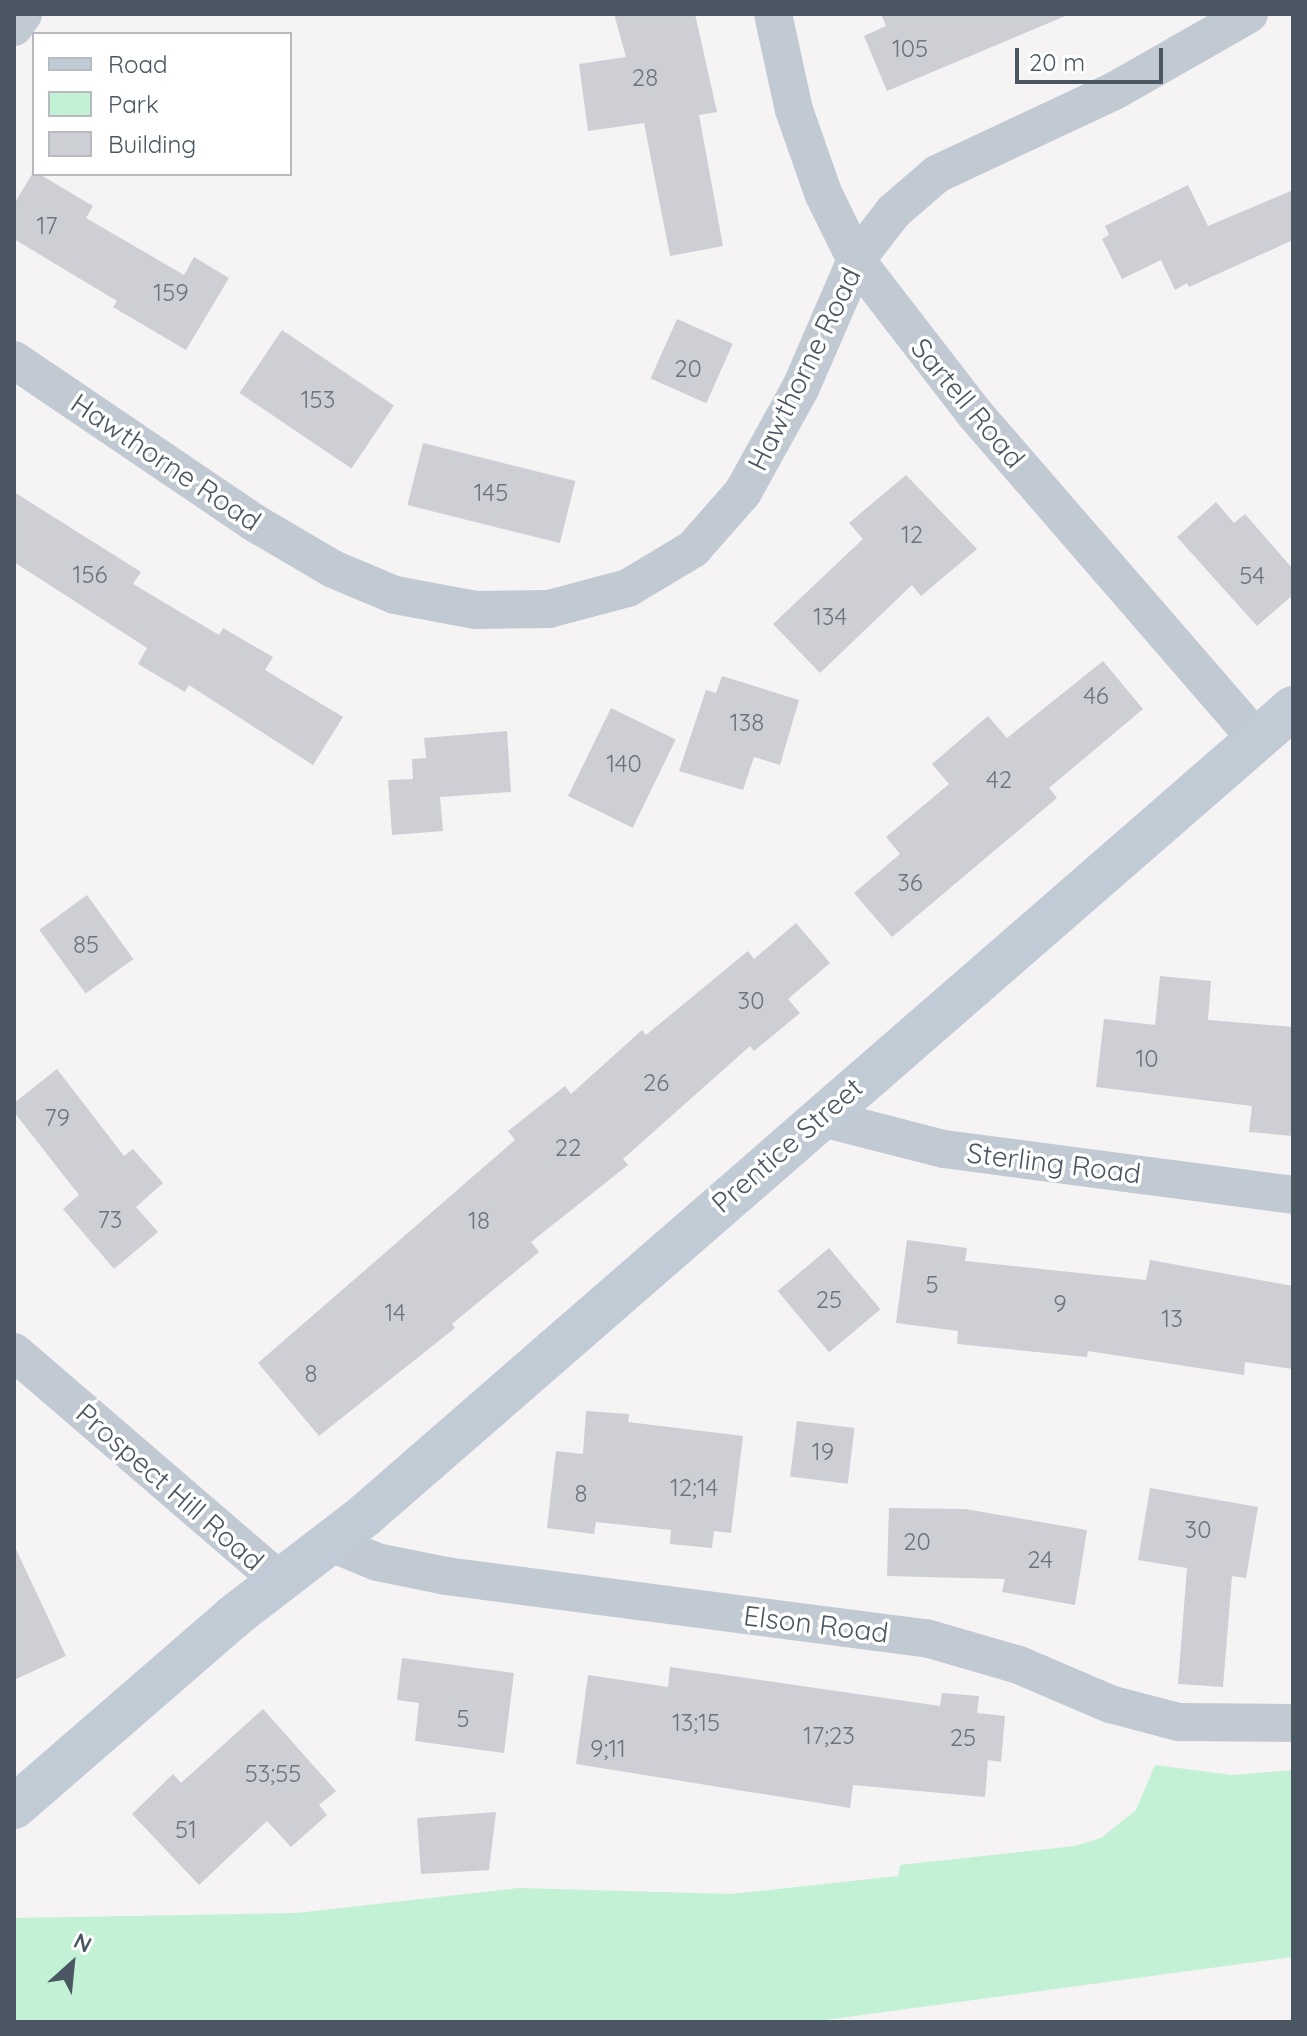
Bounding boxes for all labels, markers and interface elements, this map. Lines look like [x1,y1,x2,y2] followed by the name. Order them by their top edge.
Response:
[32,32,292,176] legend
[1019,32,1167,82] scale bar
[892,35,928,63] house number: 105
[1029,47,1085,77] text: 20 m
[108,49,168,79] text: Road
[632,64,658,92] house number: 28
[108,89,159,119] text: Park
[108,129,196,159] text: Building
[36,212,58,240] house number: 17
[740,262,868,476] street label: Hawthorne Road
[153,279,189,307] house number: 159
[904,331,1032,475] street label: Sartell Road
[674,355,702,383] house number: 20
[65,386,267,538] street label: Hawthorne Road
[301,386,335,414] house number: 153
[474,479,508,507] house number: 145
[901,521,923,549] house number: 12
[73,561,107,589] house number: 156
[1239,562,1265,590] house number: 54
[813,603,847,631] house number: 134
[1083,682,1109,710] house number: 46
[730,709,764,737] house number: 138
[606,750,642,778] house number: 140
[986,766,1012,794] house number: 42
[897,869,923,897] house number: 36
[73,931,99,959] house number: 85
[738,987,764,1015] house number: 30
[1135,1045,1159,1073] house number: 10
[643,1069,669,1097] house number: 26
[705,1070,869,1220] street label: Prentice Street
[44,1104,70,1132] house number: 79
[555,1134,581,1162] house number: 22
[965,1136,1143,1190] street label: Sterling Road
[98,1206,122,1234] house number: 73
[468,1207,490,1235] house number: 18
[925,1271,939,1299] house number: 5
[816,1286,842,1314] house number: 25
[1053,1290,1067,1318] house number: 9
[384,1299,406,1327] house number: 14
[1161,1305,1183,1333] house number: 13
[305,1360,317,1388] house number: 8
[69,1396,271,1578] street label: Prospect Hill Road
[812,1438,834,1466] house number: 19
[670,1474,718,1502] house number: 12;14
[575,1480,587,1508] house number: 8
[1185,1516,1211,1544] house number: 30
[903,1528,931,1556] house number: 20
[1027,1546,1053,1574] house number: 24
[742,1598,890,1650] street label: Elson Road
[456,1705,470,1733] house number: 5
[672,1709,720,1737] house number: 13;15
[803,1722,855,1750] house number: 17;23
[950,1724,976,1752] house number: 25
[590,1735,626,1763] house number: 9;11
[245,1760,301,1788] house number: 53;55
[175,1816,197,1844] house number: 51
[32,1924,112,2004] north arrow
[69,1926,96,1959] text: N

